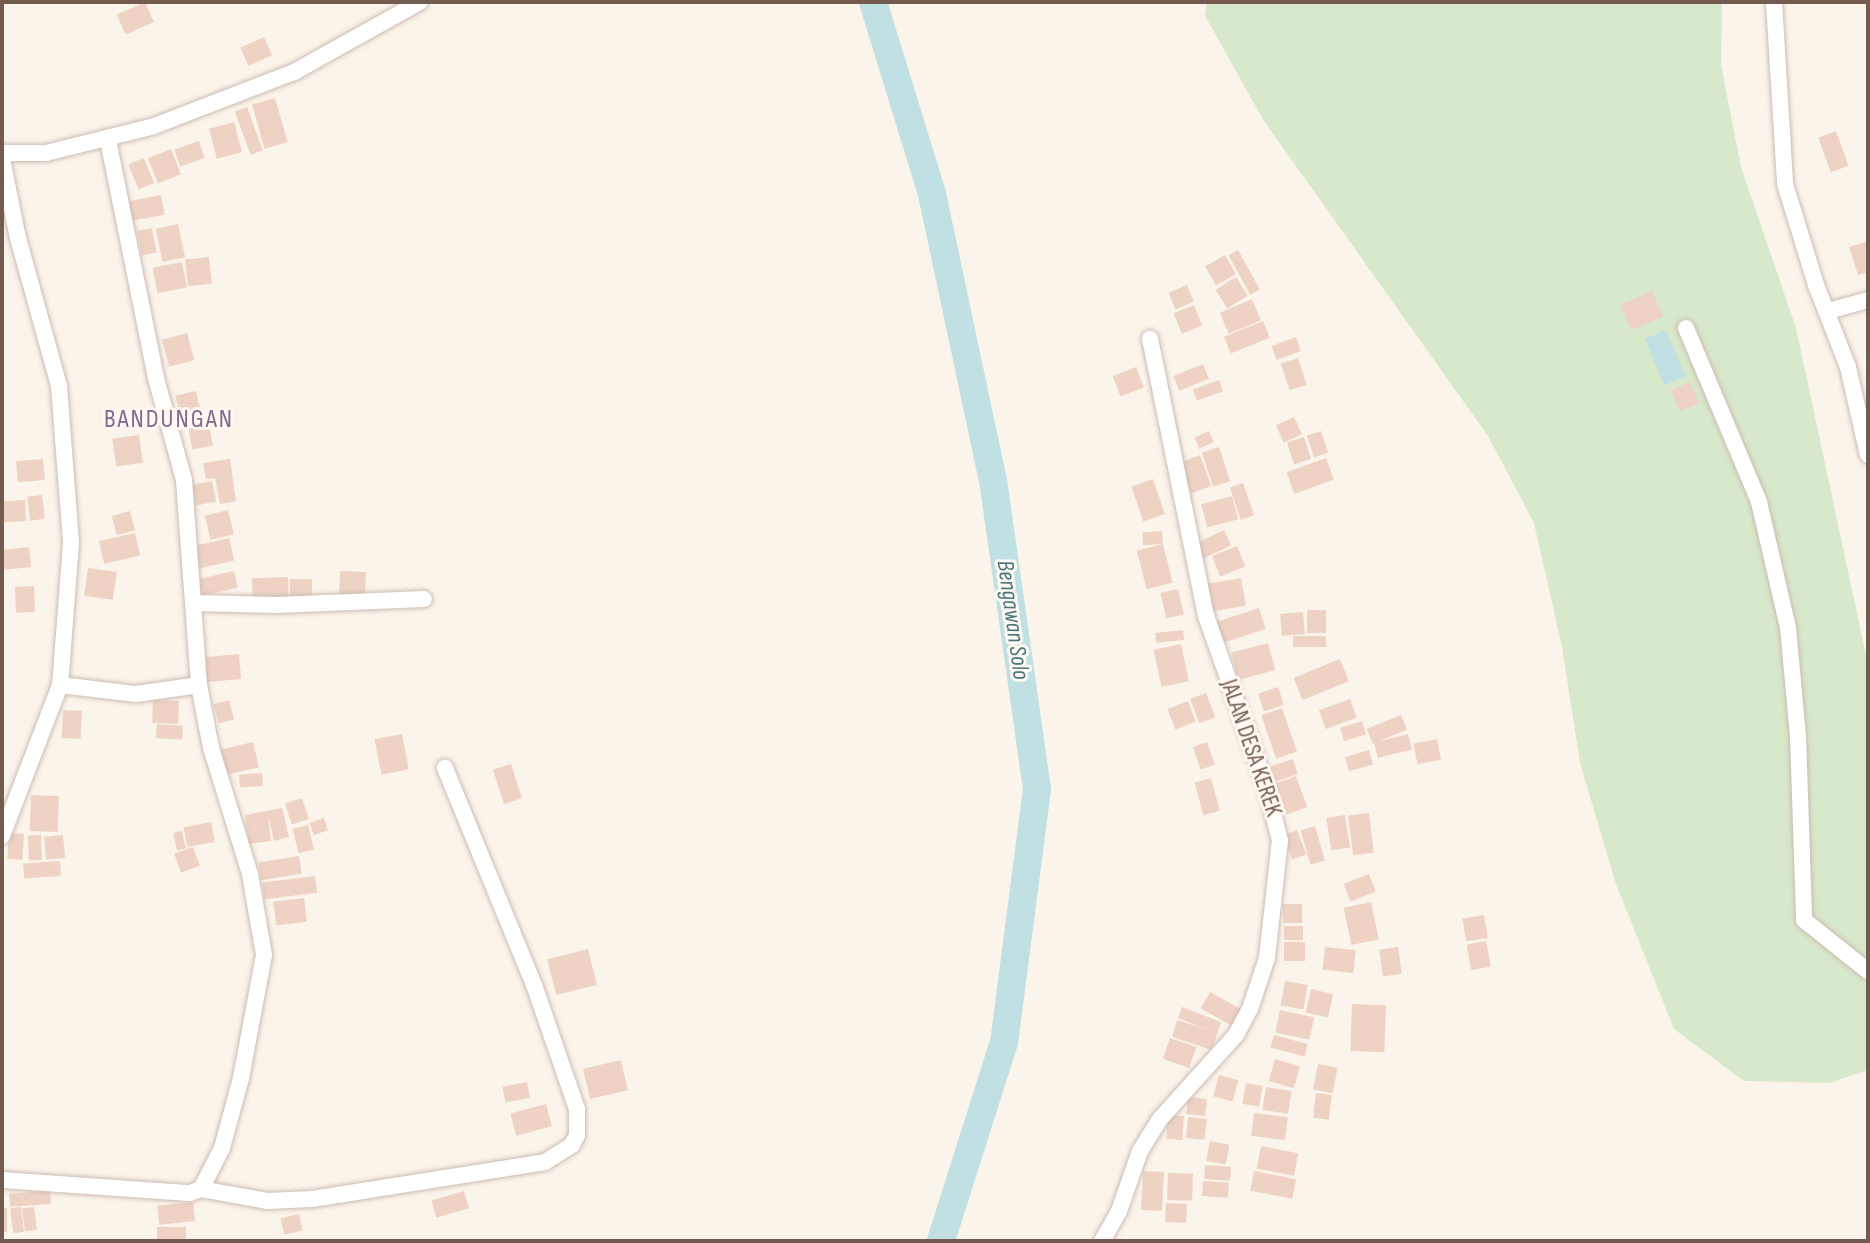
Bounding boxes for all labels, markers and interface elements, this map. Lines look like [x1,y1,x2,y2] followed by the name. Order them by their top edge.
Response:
[105,404,233,436] district label: BANDUNGAN
[990,559,1036,681] water label: Bengawan Solo
[1215,676,1287,820] street label: JALAN DESA KEREK

